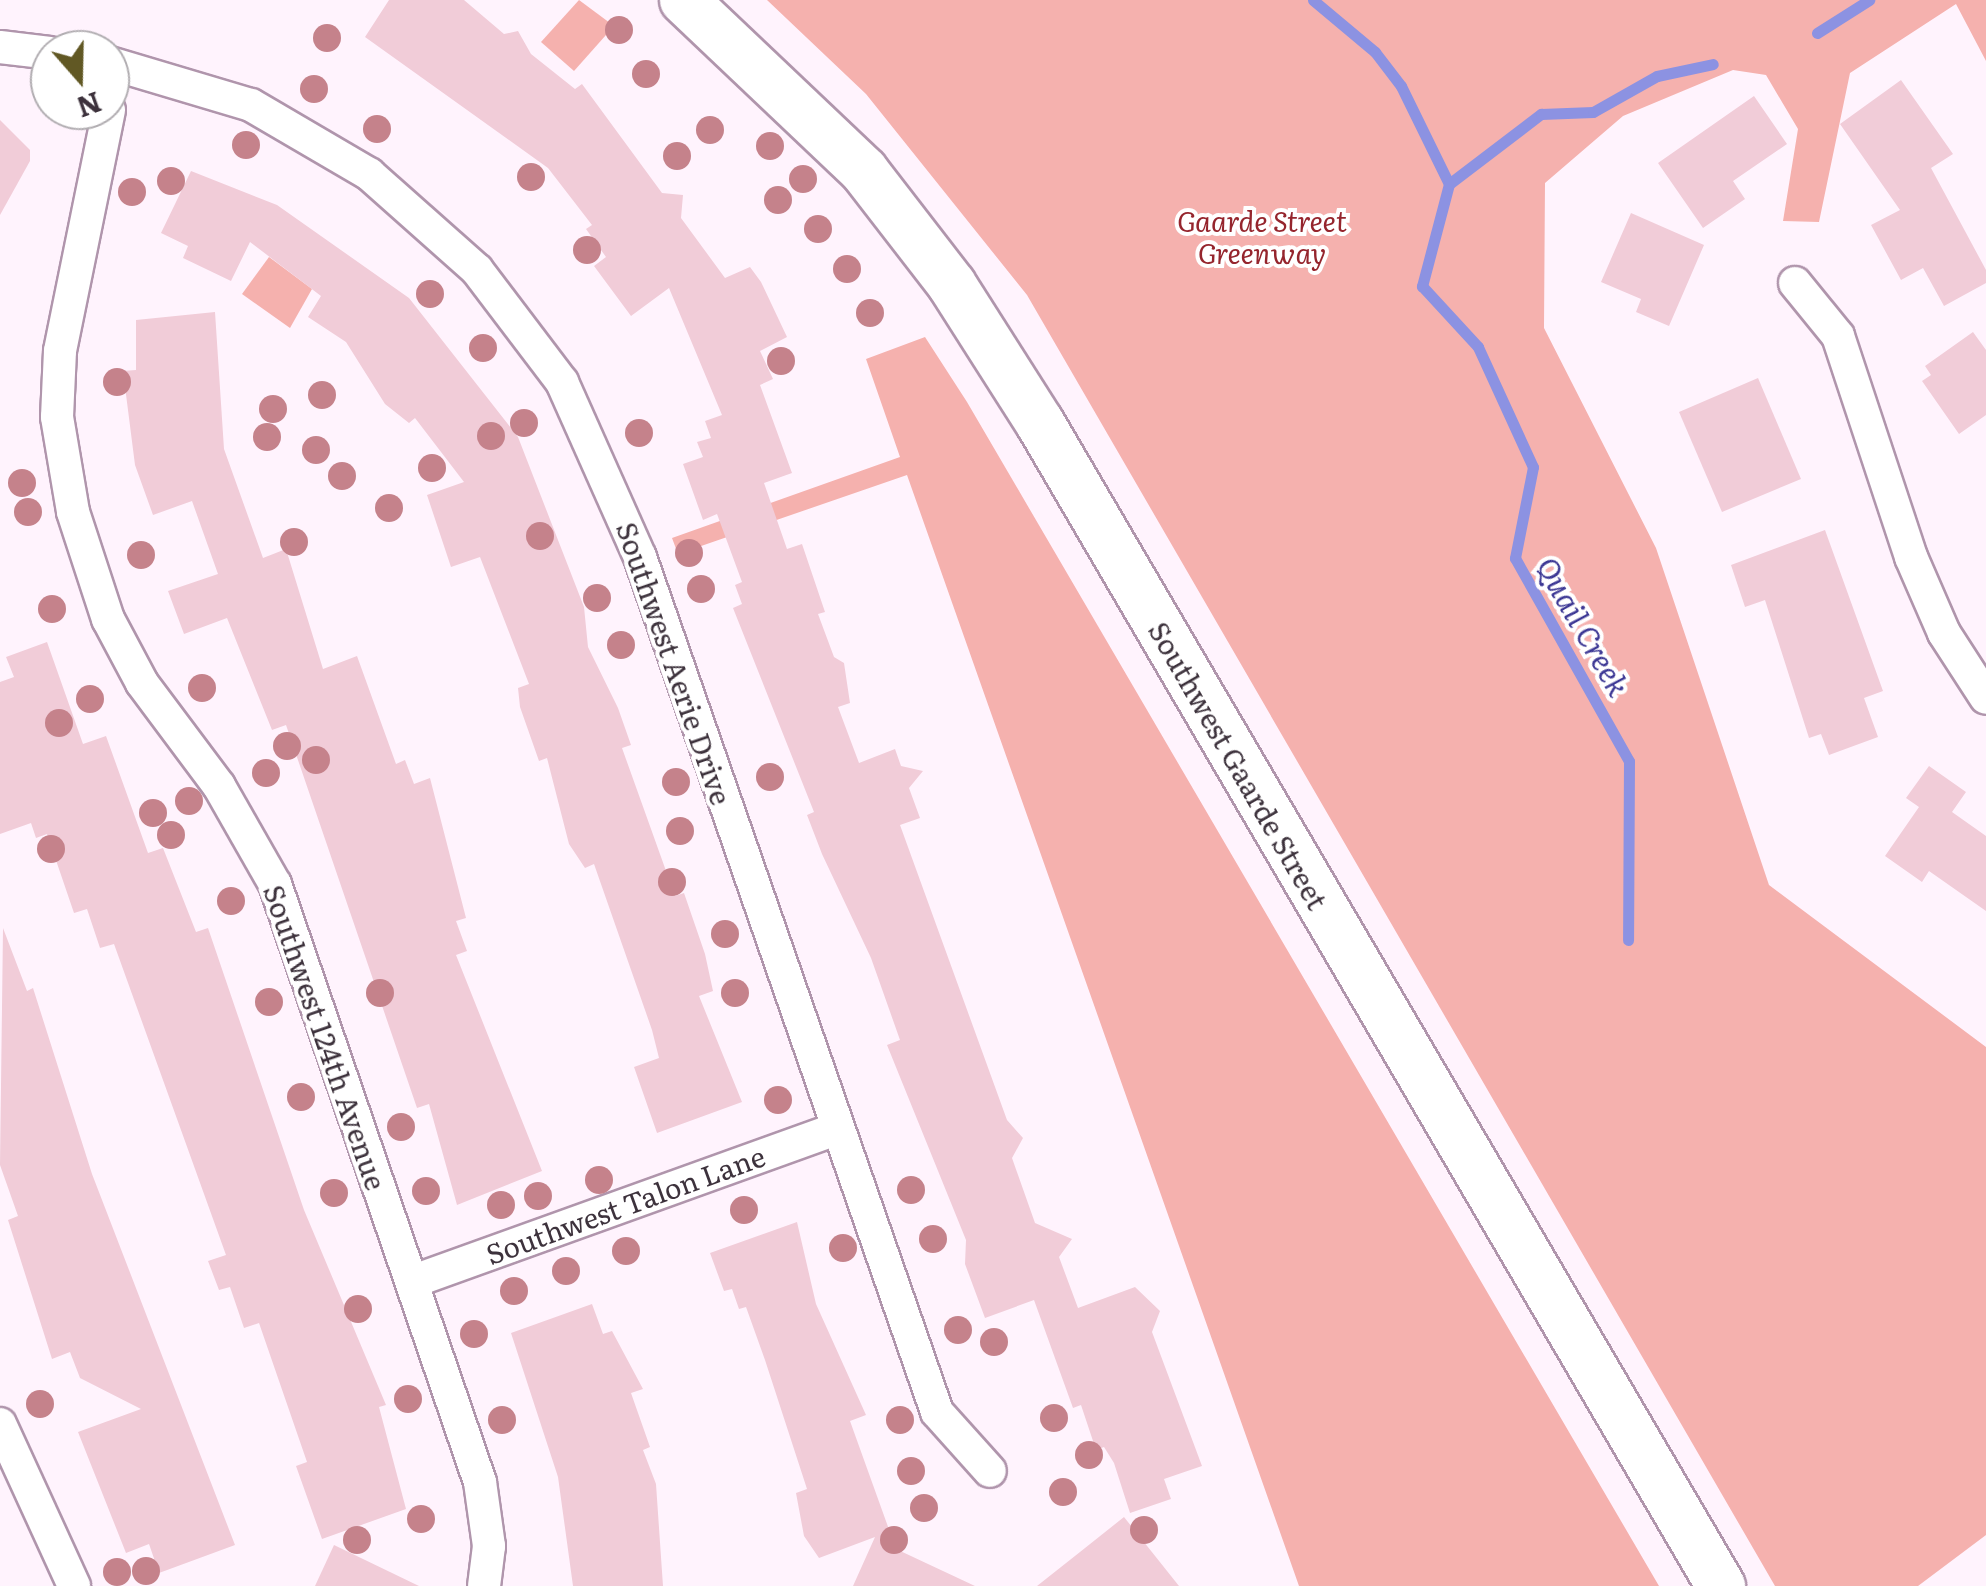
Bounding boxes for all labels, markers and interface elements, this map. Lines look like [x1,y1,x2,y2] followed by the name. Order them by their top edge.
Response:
[30,30,130,130] north arrow
[71,83,108,130] text: N
[1177,203,1347,269] park label: Gaarde Street Greenway
[611,517,739,809] street label: Southwest Aerie Drive
[1530,550,1638,702] water label: Quail Creek
[1143,615,1335,915] street label: Southwest Gaarde Street
[258,880,394,1194] street label: Southwest 124th Avenue
[481,1138,769,1270] street label: Southwest Talon Lane

